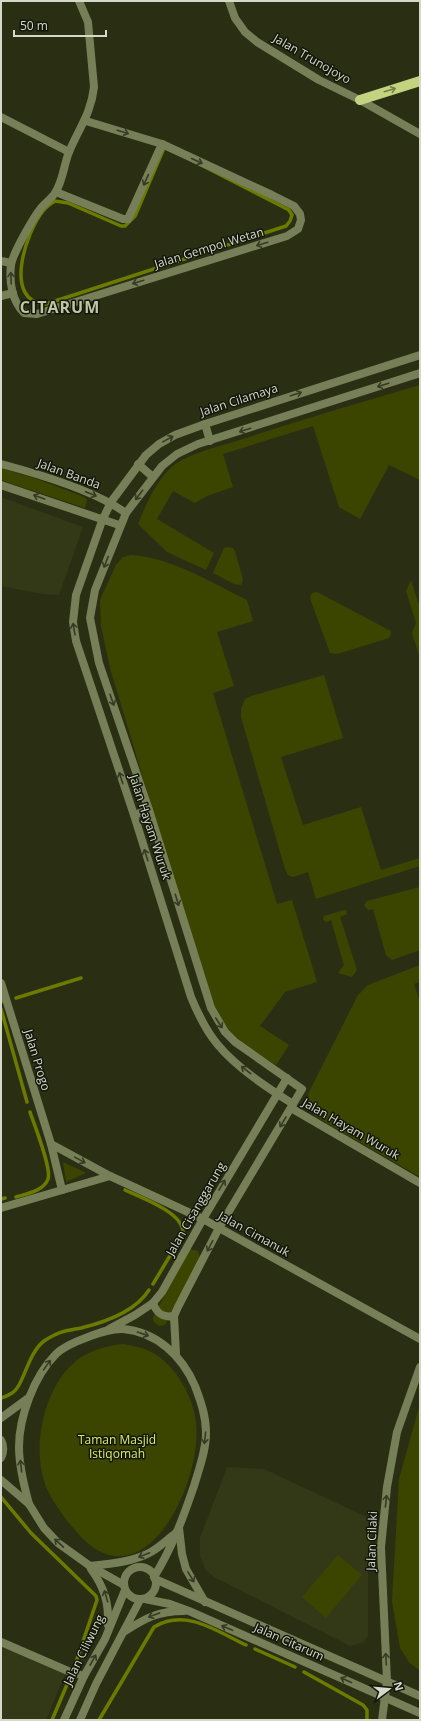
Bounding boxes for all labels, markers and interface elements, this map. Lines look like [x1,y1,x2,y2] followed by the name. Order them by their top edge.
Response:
[14,12,106,38] scale bar
[20,17,48,34] text: 50 m
[269,29,354,88] street label: Jalan Trunojoyo
[383,86,396,93] one-way arrow
[116,129,129,136] one-way arrow
[191,157,203,165] one-way arrow
[142,174,149,186] one-way arrow
[151,223,266,273] street label: Jalan Gempol Wetan
[256,240,268,248] one-way arrow
[8,272,15,285] one-way arrow
[132,279,145,286] one-way arrow
[20,296,100,318] district label: CITARUM
[197,379,280,420] street label: Jalan Cilamaya
[377,382,390,389] one-way arrow
[289,390,302,397] one-way arrow
[239,426,251,434] one-way arrow
[162,435,174,442] one-way arrow
[34,454,103,493] street label: Jalan Banda
[135,489,144,500] one-way arrow
[84,491,96,499] one-way arrow
[34,493,46,501] one-way arrow
[101,555,109,567] one-way arrow
[70,623,78,636] one-way arrow
[108,693,116,705] one-way arrow
[125,771,176,882] street label: Jalan Hayam Wuruk
[117,772,125,784] one-way arrow
[142,849,150,861] one-way arrow
[174,894,181,907] one-way arrow
[215,1017,223,1028] one-way arrow
[20,1026,55,1093] street label: Jalan Progo
[241,1066,252,1074] one-way arrow
[299,1093,404,1164] street label: Jalan Hayam Wuruk
[278,1116,286,1128] one-way arrow
[74,1156,86,1164] one-way arrow
[161,1158,230,1260] street label: Jalan Cisanggarung
[219,1179,227,1191] one-way arrow
[215,1206,294,1261] street label: Jalan Cimanuk
[205,1240,213,1252] one-way arrow
[137,1331,149,1339] one-way arrow
[43,1360,51,1371] one-way arrow
[78,1431,156,1462] park label: Taman Masjid Istiqomah
[201,1432,209,1445] one-way arrow
[17,1460,24,1473] one-way arrow
[382,1495,389,1508] one-way arrow
[362,1511,381,1572] street label: Jalan Cilaki
[54,1539,64,1548] one-way arrow
[138,1551,150,1559] one-way arrow
[188,1571,196,1583] one-way arrow
[102,1590,109,1603] one-way arrow
[59,1611,108,1689] street label: Jalan Ciliwung
[149,1612,161,1620] one-way arrow
[251,1618,327,1665] street label: Jalan Citarum
[222,1624,234,1631] one-way arrow
[382,1653,390,1666] one-way arrow
[90,1654,98,1666] one-way arrow
[369,1669,409,1709] north arrow
[341,1676,353,1684] one-way arrow
[391,1680,408,1692] text: N

